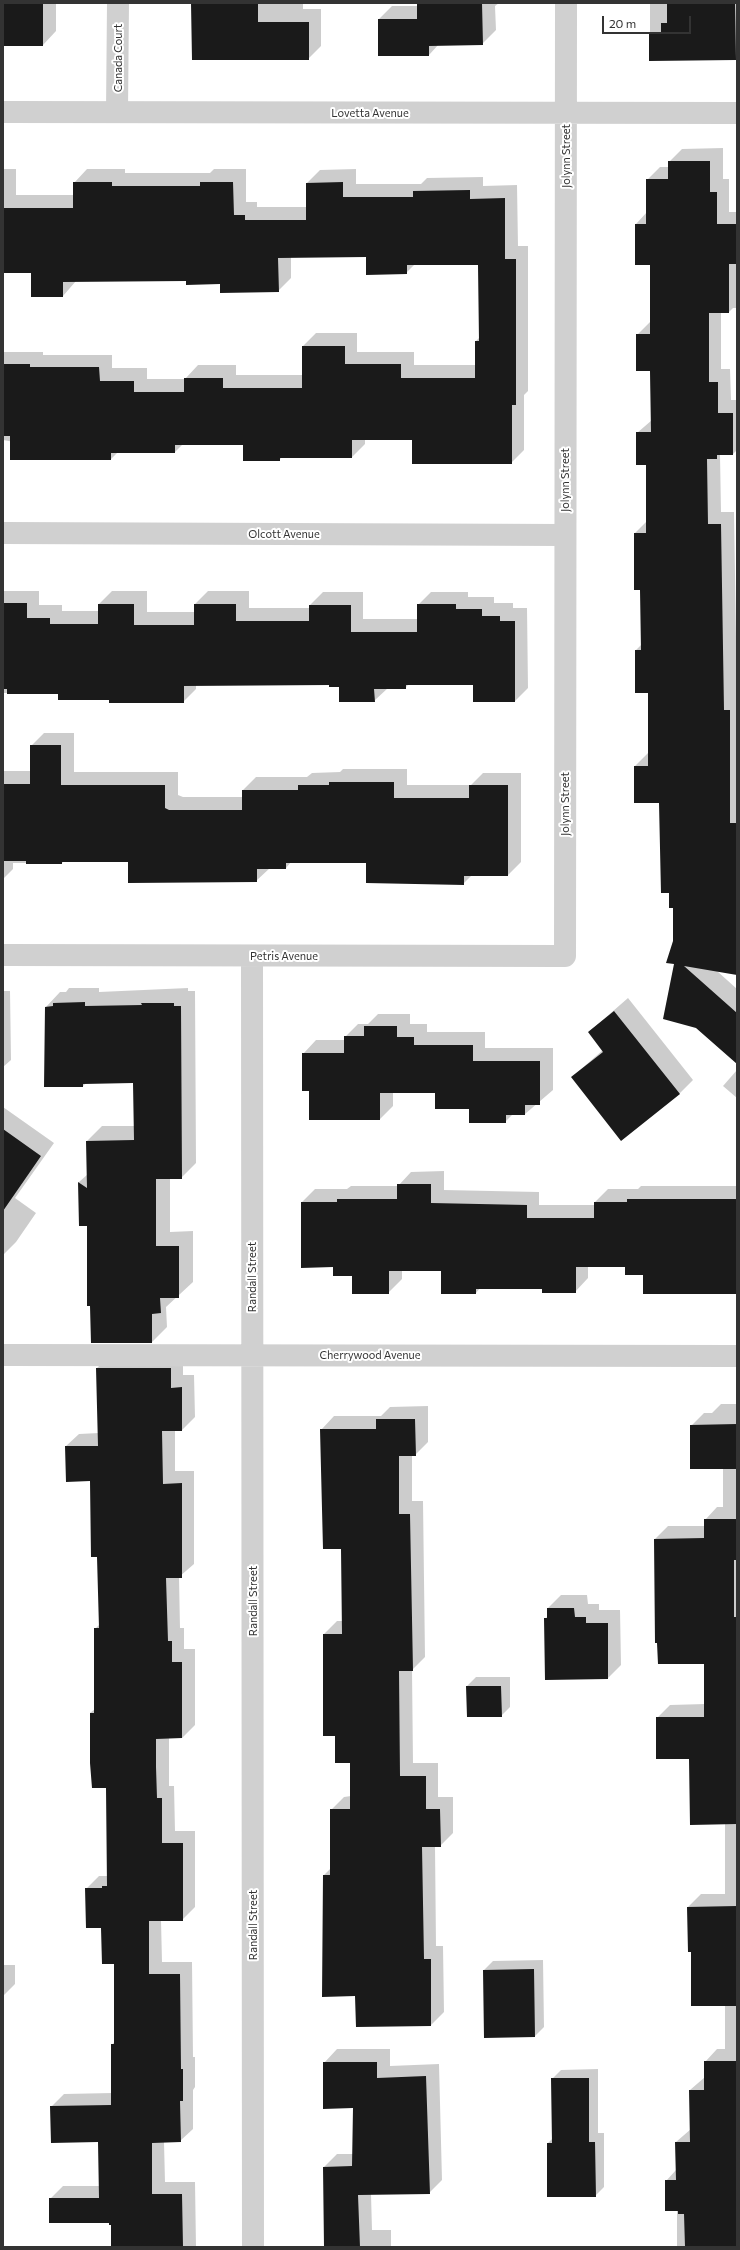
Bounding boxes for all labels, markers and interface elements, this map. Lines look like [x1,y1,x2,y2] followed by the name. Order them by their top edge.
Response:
[604,8,693,34] scale bar
[609,16,636,30] text: 20 m
[111,24,125,92] street label: Canada Court
[331,106,409,120] street label: Lovetta Avenue
[559,124,573,188] street label: Jolynn Street
[558,448,572,512] street label: Jolynn Street
[248,527,320,541] street label: Olcott Avenue
[558,772,572,836] street label: Jolynn Street
[250,949,318,963] street label: Petris Avenue
[245,1242,259,1312] street label: Randall Street
[319,1348,421,1362] street label: Cherrywood Avenue
[246,1566,260,1636] street label: Randall Street
[246,1890,260,1960] street label: Randall Street

